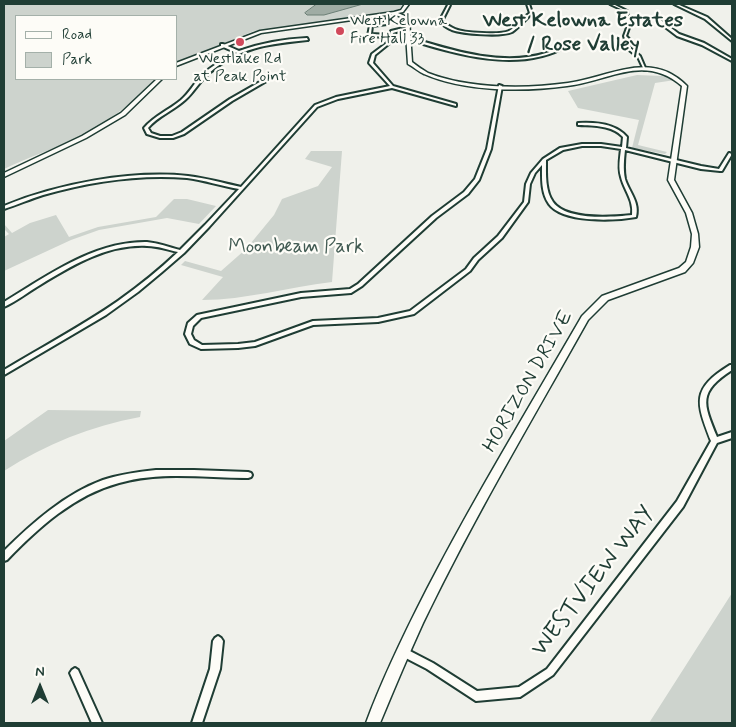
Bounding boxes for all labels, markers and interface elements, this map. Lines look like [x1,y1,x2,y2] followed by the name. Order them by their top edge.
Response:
[483,9,683,59] district label: West Kelowna Estates / Rose Valley
[350,12,447,50] place label: West Kelowna Fire Hall 33
[15,15,178,80] legend
[62,25,92,45] text: Road
[334,25,346,37] marker: West Kelowna Fire Hall 33
[234,36,246,48] marker: Westlake Rd at Peak Point
[62,50,92,70] text: Park
[193,50,287,88] place label: Westlake Rd at Peak Point
[228,236,364,260] park label: Moonbeam Park
[479,307,579,457] street label: HORIZON DRIVE
[526,501,662,663] street label: WESTVIEW WAY
[15,662,65,712] north arrow
[35,663,45,681] text: N

